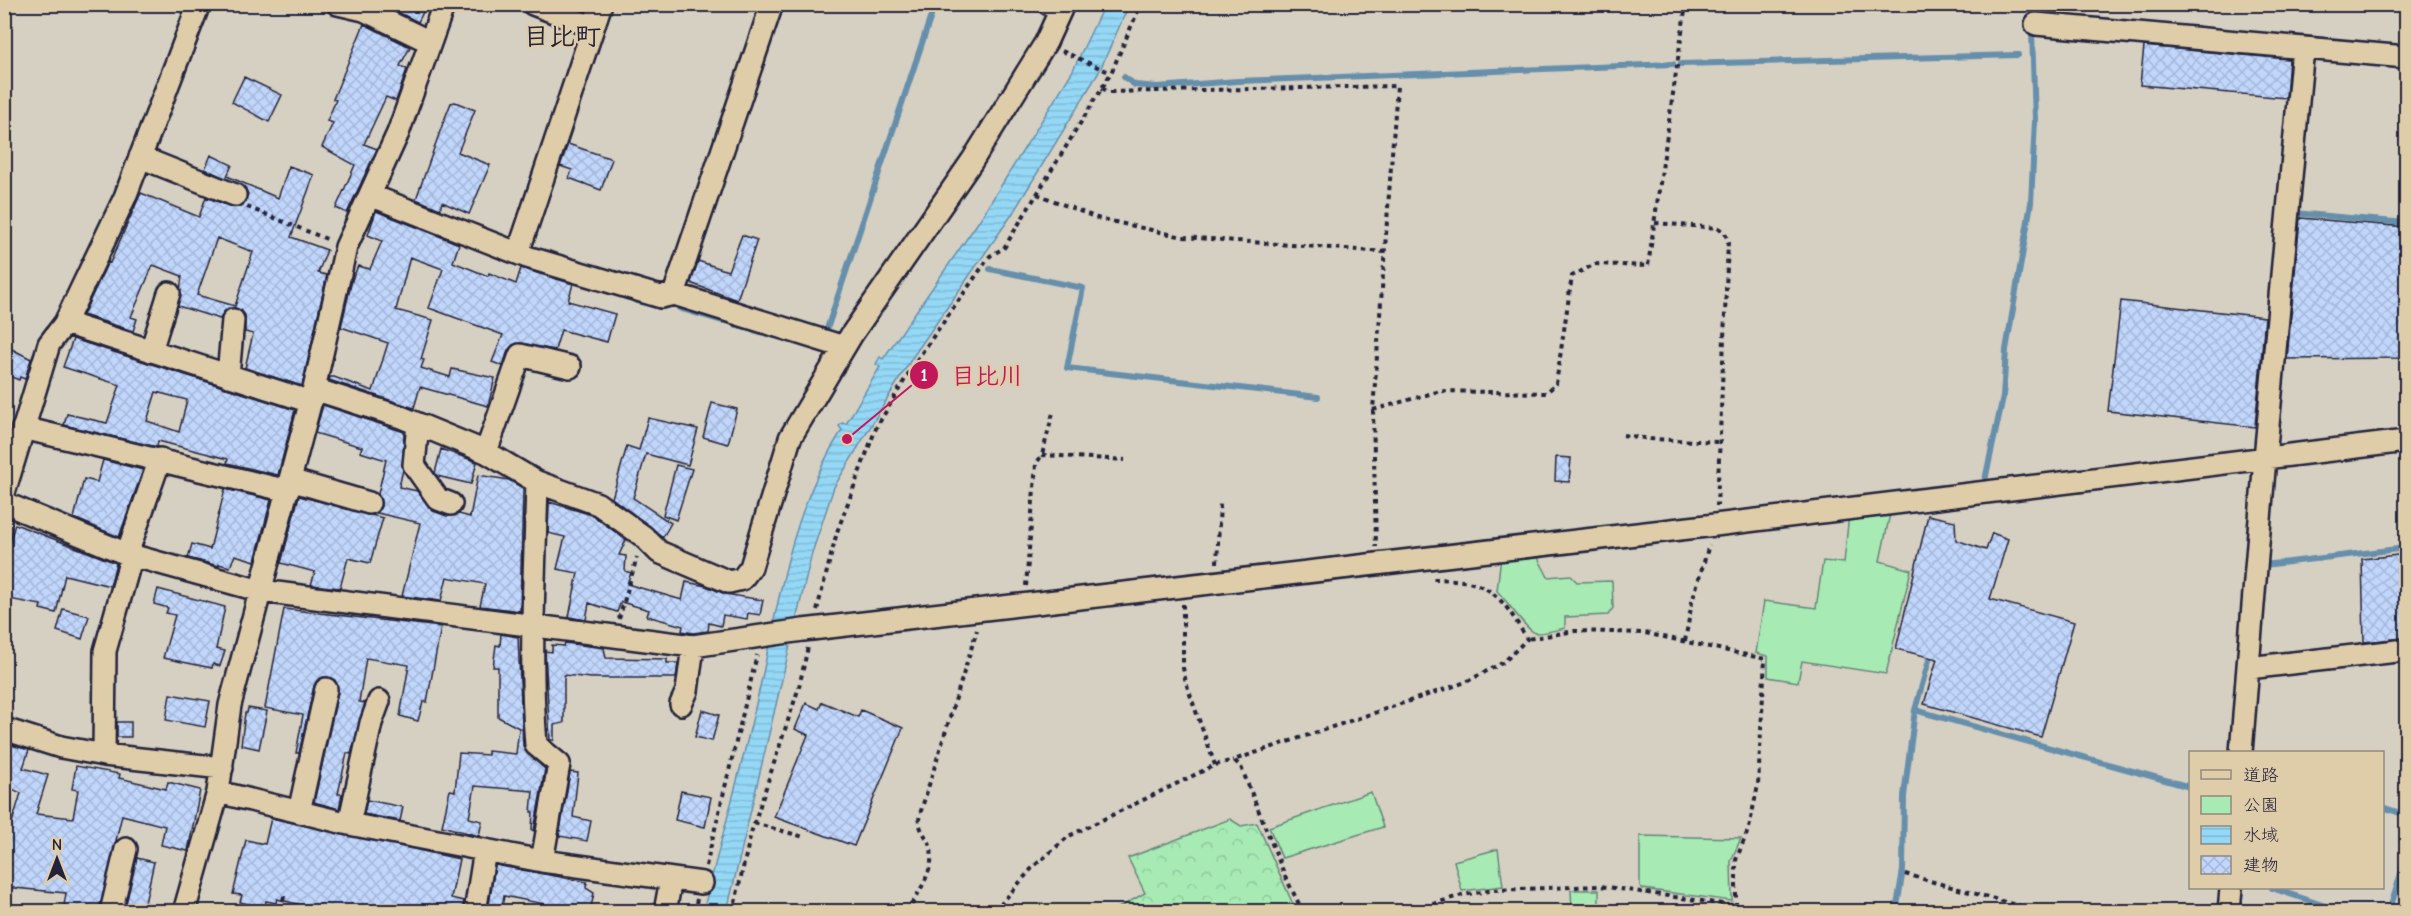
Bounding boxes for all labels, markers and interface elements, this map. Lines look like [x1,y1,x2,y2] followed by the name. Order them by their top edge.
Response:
[523,22,601,52] district label: 目比町
[909,354,1035,396] callout: 目比川
[951,362,1023,390] text: 目比川
[920,365,928,386] text: 1
[2189,751,2384,889] legend
[2243,765,2279,786] text: 道路
[2243,795,2279,816] text: 公園
[2243,825,2279,846] text: 水域
[27,829,87,889] north arrow
[52,836,62,854] text: N
[2243,855,2279,876] text: 建物

